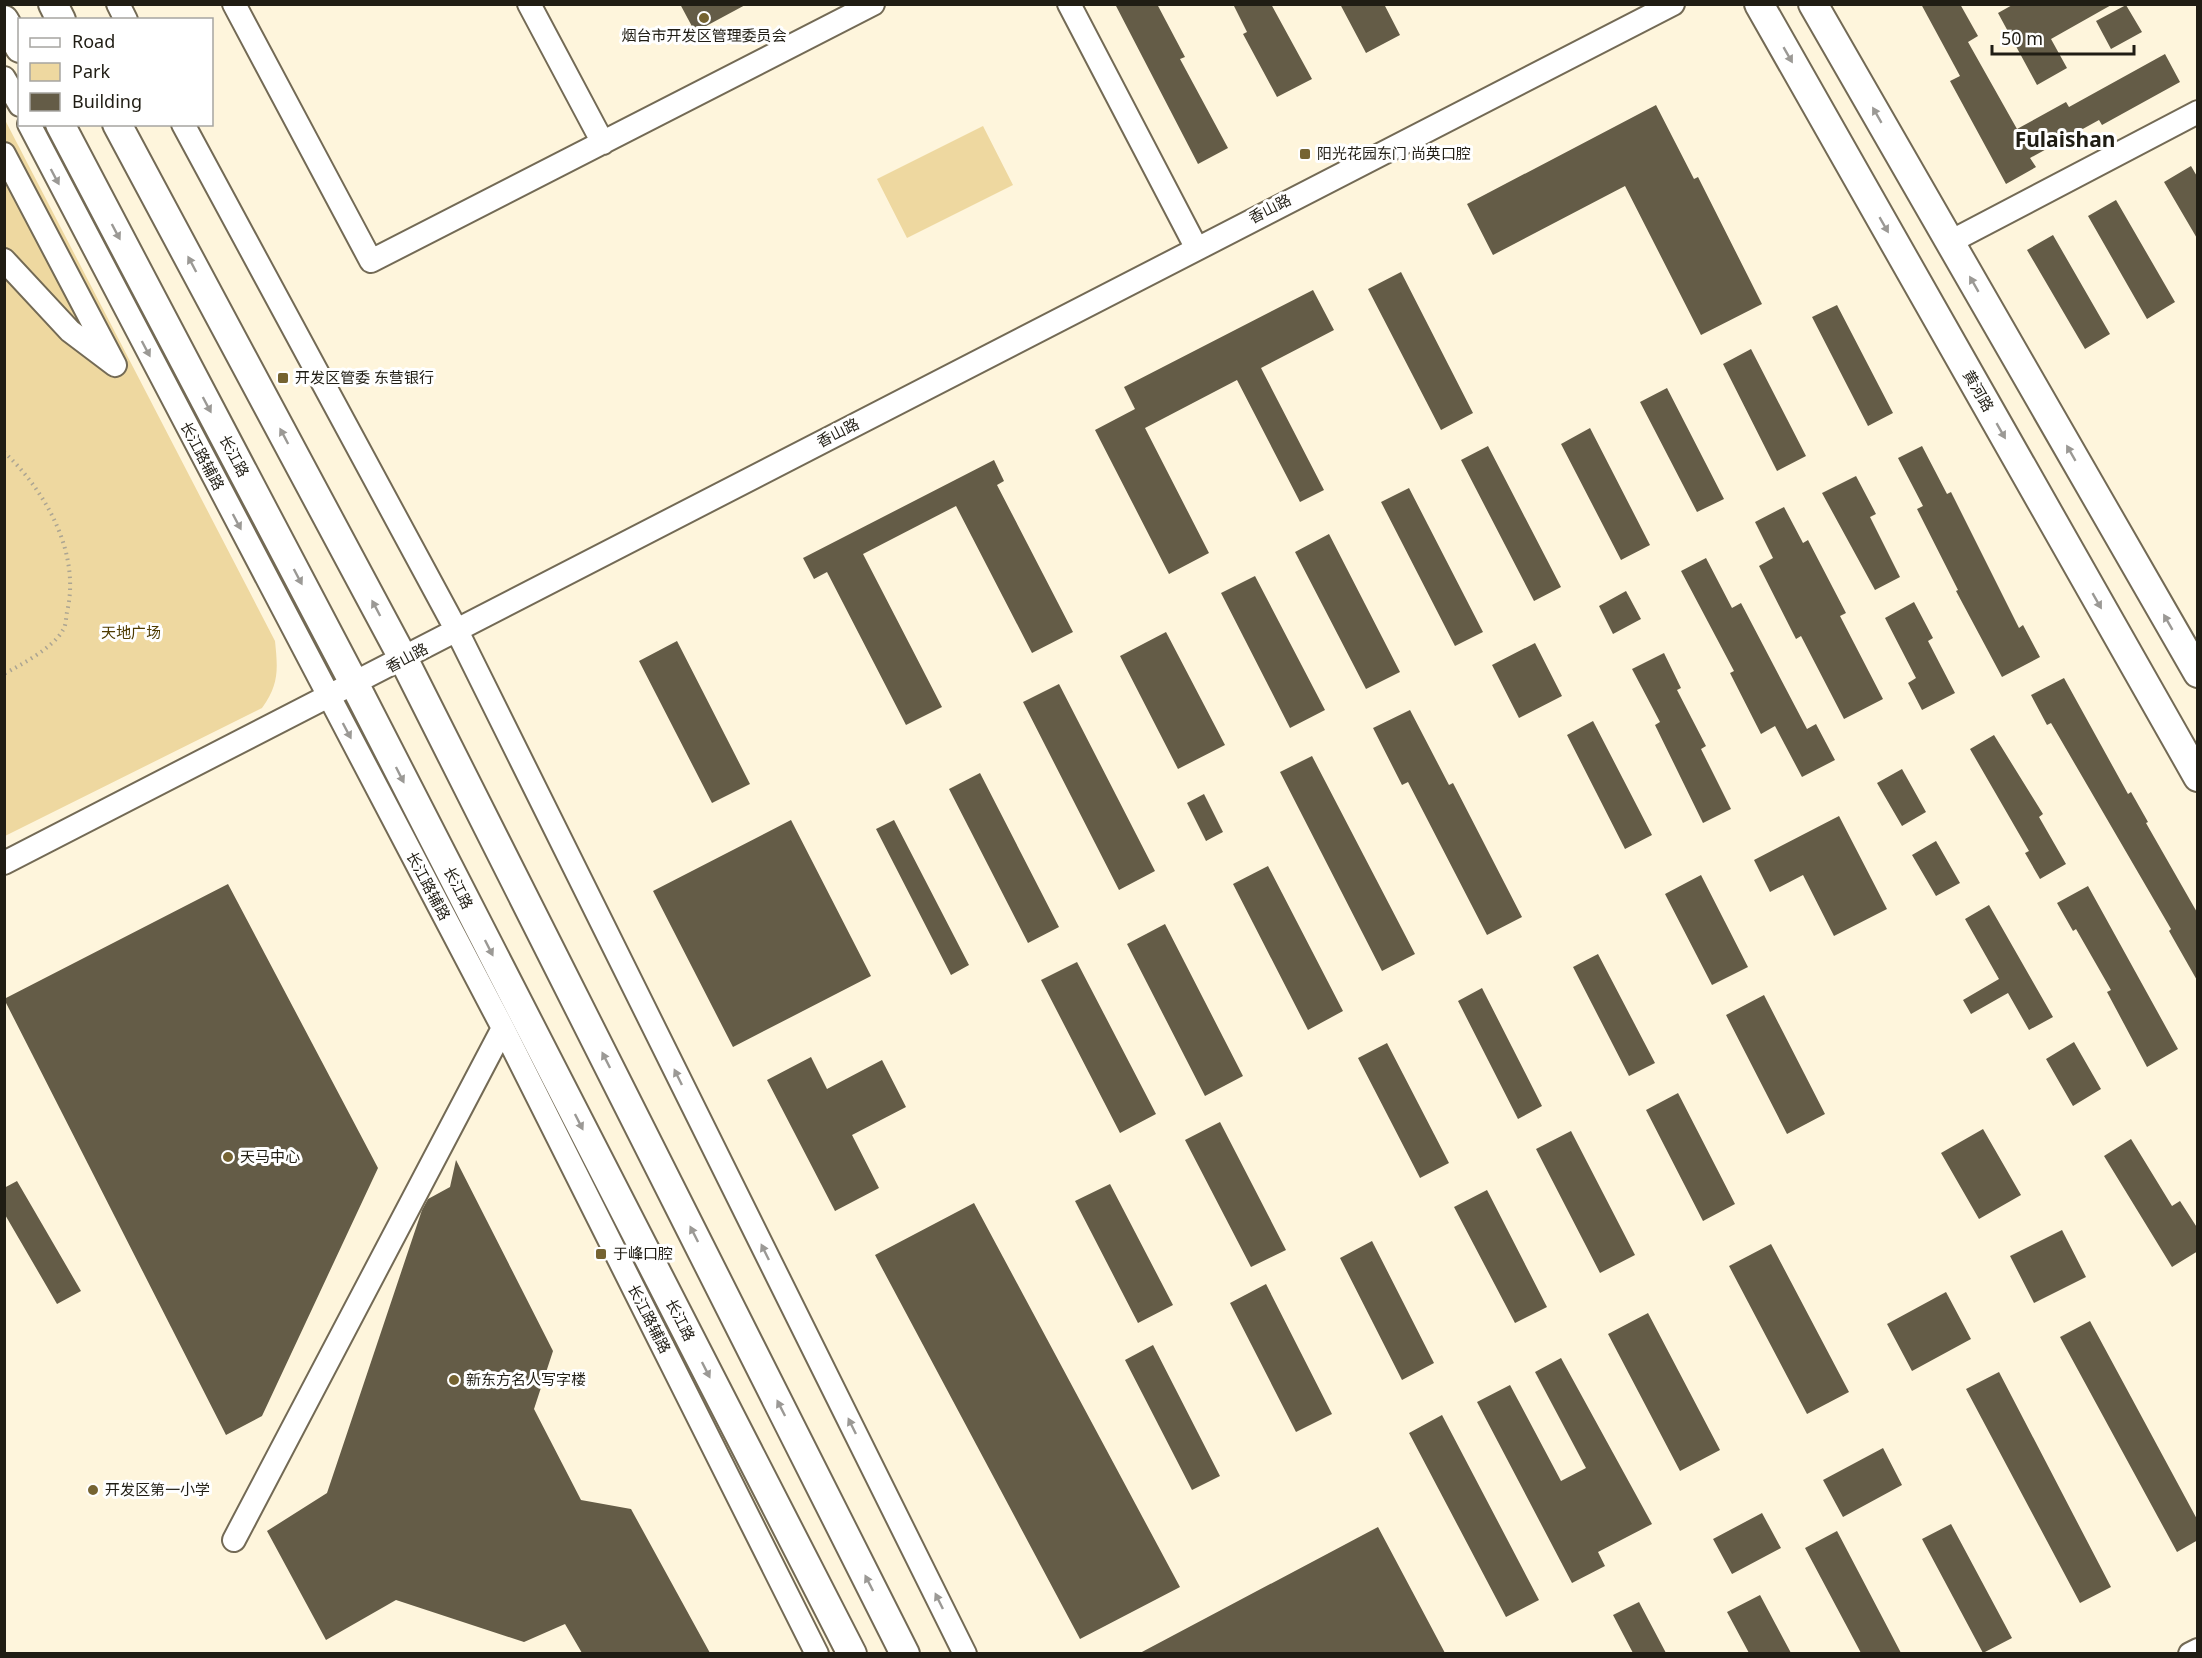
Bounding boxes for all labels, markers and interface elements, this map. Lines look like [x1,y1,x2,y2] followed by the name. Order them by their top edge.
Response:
[697,11,711,25] marker: 烟台市开发区管理委员会
[18,18,213,126] legend
[1992,18,2134,56] scale bar
[621,25,787,45] place label: 烟台市开发区管理委员会
[2001,26,2043,50] text: 50 m
[72,29,115,53] text: Road
[1782,47,1792,64] one-way arrow
[72,59,110,83] text: Park
[72,89,142,113] text: Building
[1872,106,1882,123] one-way arrow
[2015,125,2115,153] district label: Fulaishan
[1317,143,1471,163] place label: 阳光花园东门 尚英口腔
[1298,147,1312,161] marker: 阳光花园东门 尚英口腔
[50,168,60,185] one-way arrow
[1245,189,1294,227] street label: 香山路
[1879,217,1889,234] one-way arrow
[111,224,121,241] one-way arrow
[187,256,197,273] one-way arrow
[1969,275,1979,292] one-way arrow
[141,341,151,358] one-way arrow
[1959,366,1999,415] street label: 黄河路
[295,367,434,387] place label: 开发区管委 东营银行
[276,371,290,385] marker: 开发区管委 东营银行
[202,396,212,413] one-way arrow
[813,413,862,451] street label: 香山路
[176,418,229,493] street label: 长江路辅路
[1996,423,2006,440] one-way arrow
[279,428,289,445] one-way arrow
[215,431,254,480] street label: 长江路
[2066,444,2076,461] one-way arrow
[232,513,242,530] one-way arrow
[293,569,303,586] one-way arrow
[2092,592,2102,609] one-way arrow
[371,600,381,617] one-way arrow
[2163,614,2174,630] one-way arrow
[101,622,161,642] park label: 天地广场
[382,638,431,677] street label: 香山路
[343,723,352,740] one-way arrow
[396,766,405,783] one-way arrow
[402,848,455,923] street label: 长江路辅路
[440,863,478,912] street label: 长江路
[485,940,494,957] one-way arrow
[601,1052,610,1069] one-way arrow
[674,1069,683,1086] one-way arrow
[574,1113,583,1130] one-way arrow
[240,1146,300,1166] place label: 天马中心
[221,1150,235,1164] marker: 天马中心
[689,1226,698,1243] one-way arrow
[613,1243,673,1263] place label: 于峰口腔
[760,1243,770,1260] one-way arrow
[594,1247,608,1261] marker: 于峰口腔
[624,1281,676,1357] street label: 长江路辅路
[662,1295,700,1344] street label: 长江路
[701,1362,711,1379] one-way arrow
[466,1369,586,1389] place label: 新东方名人写字楼
[447,1373,461,1387] marker: 新东方名人写字楼
[777,1400,786,1417] one-way arrow
[847,1418,857,1435] one-way arrow
[105,1479,210,1499] place label: 开发区第一小学
[86,1483,100,1497] marker: 开发区第一小学
[865,1574,874,1591] one-way arrow
[934,1593,943,1610] one-way arrow

